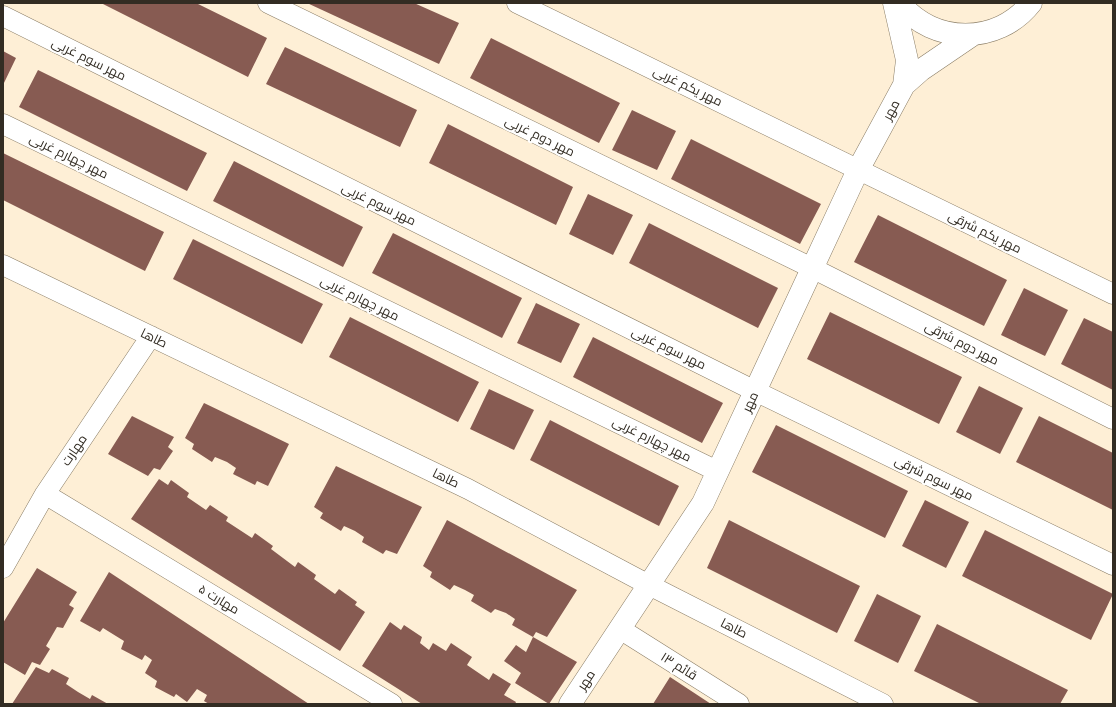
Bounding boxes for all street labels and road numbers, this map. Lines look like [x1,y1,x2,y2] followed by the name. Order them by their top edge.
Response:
[49,33,129,85] street label: مهر سوم غربی
[650,61,726,111] street label: مهر یکم غربی
[877,96,904,125] street label: مهر
[502,111,578,161] street label: مهر دوم غربی
[26,129,112,183] street label: مهر چهارم غربی
[339,178,419,230] street label: مهر سوم غربی
[945,206,1025,258] street label: مهر یکم شرقی
[317,271,403,325] street label: مهر چهارم غربی
[922,316,1002,370] street label: مهر دوم شرقی
[629,322,709,374] street label: مهر سوم غربی
[137,323,171,353] street label: طاها
[737,389,763,416] street label: مهر
[609,412,695,466] street label: مهر چهارم غربی
[56,430,92,470] street label: مهارت
[891,451,977,505] street label: مهر سوم شرقی
[429,463,463,493] street label: طاها
[195,579,243,619] street label: مهارت ۵
[717,613,751,643] street label: طاها
[657,647,701,685] street label: قائم ۱۳
[572,666,600,695] street label: مهر

